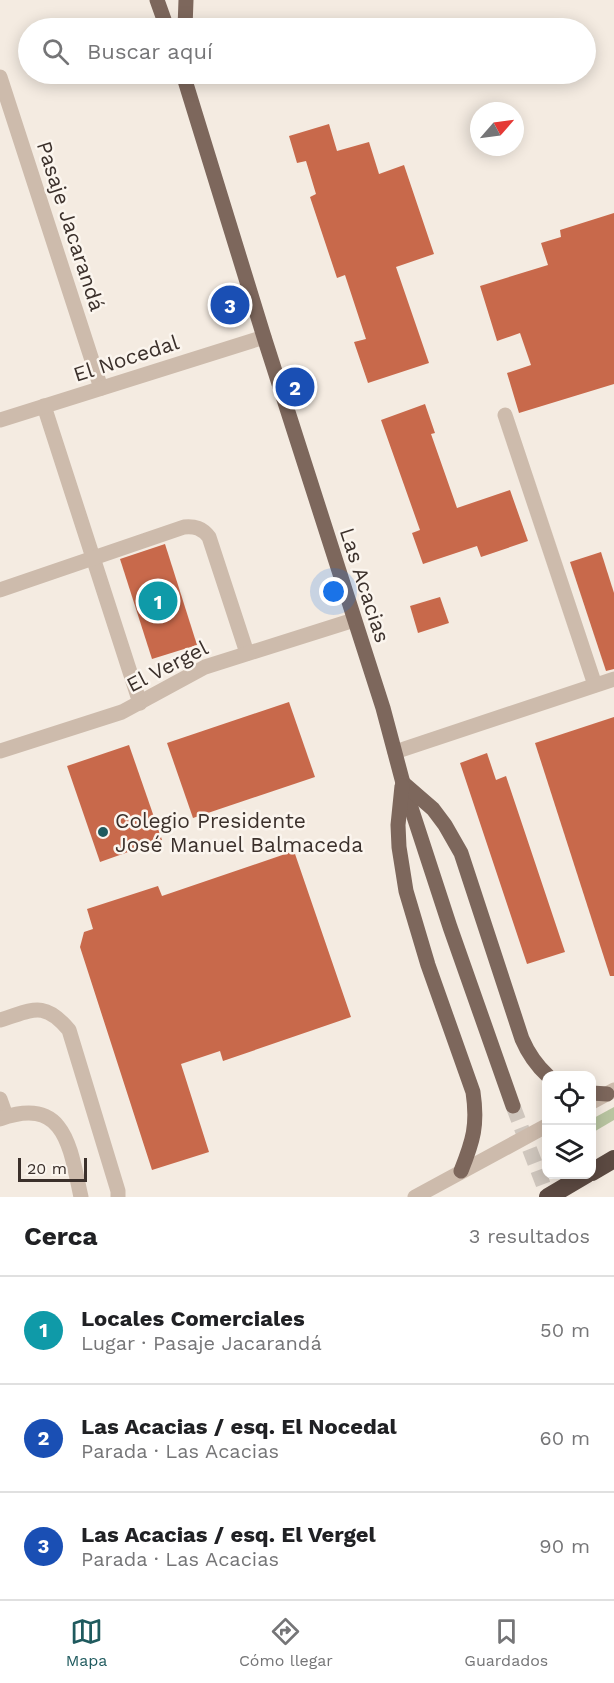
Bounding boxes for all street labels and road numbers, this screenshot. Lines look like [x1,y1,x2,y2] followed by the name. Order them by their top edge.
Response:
[32,138,110,314] street label: Pasaje Jacarandá
[70,329,182,387] street label: El Nocedal
[335,524,395,646] street label: Las Acacias
[122,635,212,697] street label: El Vergel

